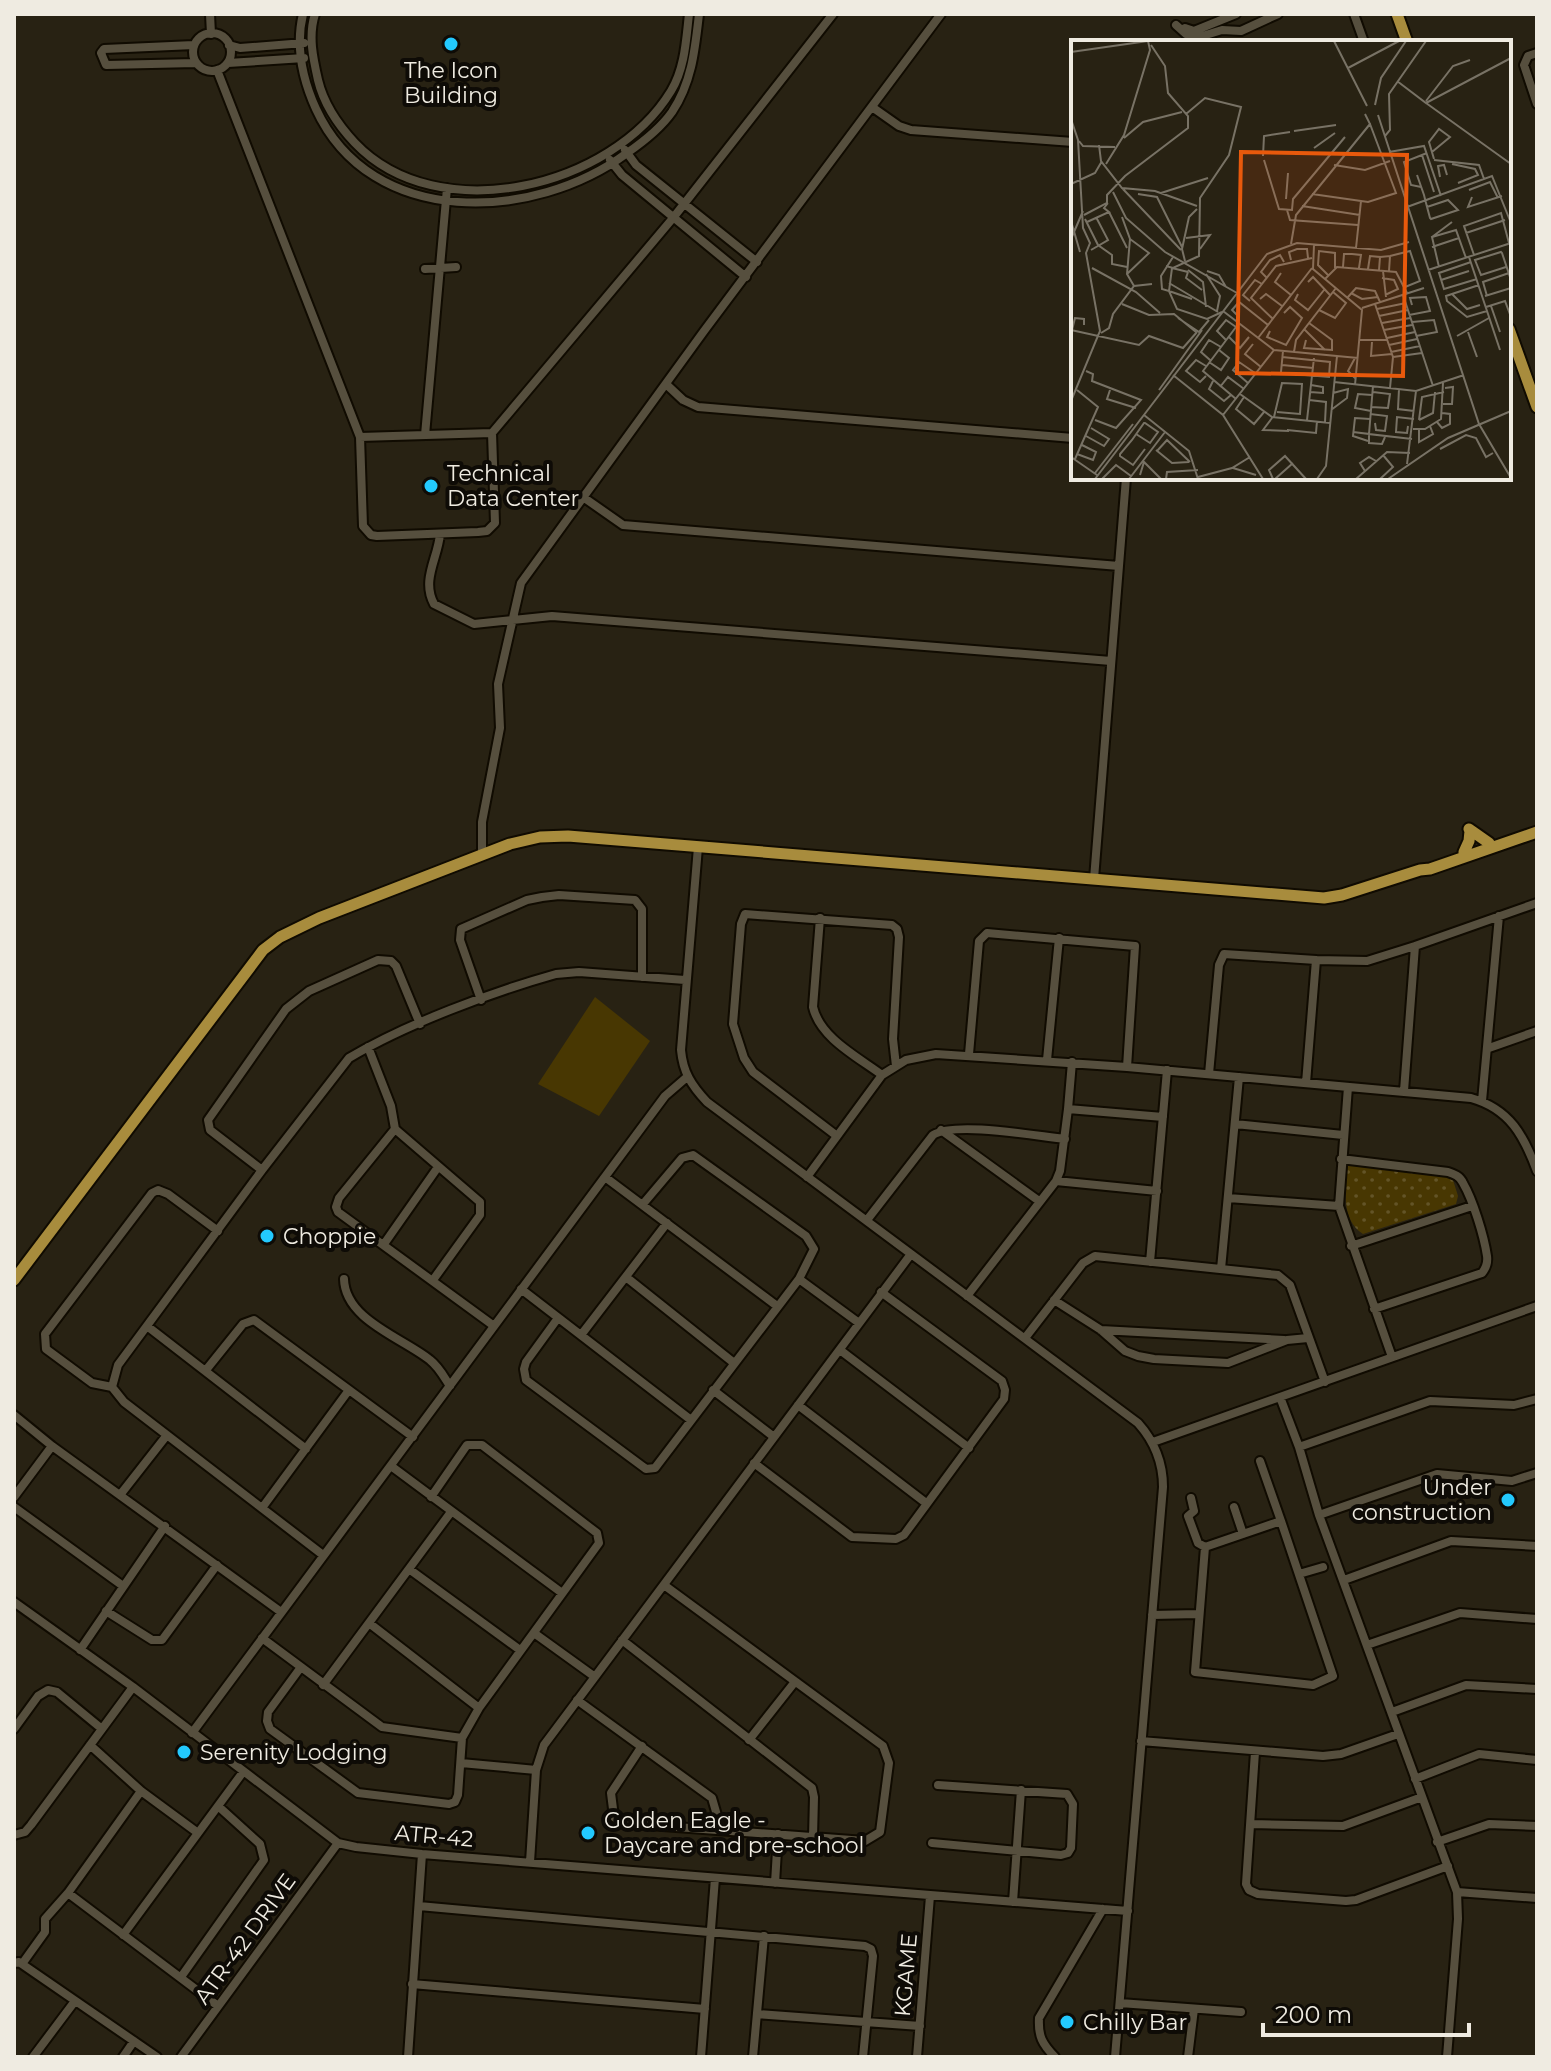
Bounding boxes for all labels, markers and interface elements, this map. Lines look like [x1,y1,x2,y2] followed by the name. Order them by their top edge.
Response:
[442,35,460,53] marker: The Icon Building
[1071,40,1511,480] inset map
[404,57,498,109] place label: The Icon Building
[447,460,579,512] place label: Technical Data Center
[422,477,440,495] marker: Technical Data Center
[283,1223,376,1250] place label: Choppie
[258,1227,276,1245] marker: Choppie
[1352,1474,1492,1526] place label: Under construction
[1499,1491,1517,1509] marker: Under construction
[200,1739,388,1766] place label: Serenity Lodging
[175,1743,193,1761] marker: Serenity Lodging
[604,1807,865,1859] place label: Golden Eagle - Daycare and pre-school
[393,1819,475,1853] street label: ATR-42
[579,1824,597,1842] marker: Golden Eagle - Daycare and pre-school
[189,1868,301,2010] street label: ATR-42 DRIVE
[889,1932,923,2018] street label: KGAME
[1263,1987,1469,2037] scale bar
[1275,2000,1352,2029] text: 200 m
[1083,2009,1187,2036] place label: Chilly Bar
[1058,2013,1076,2031] marker: Chilly Bar

